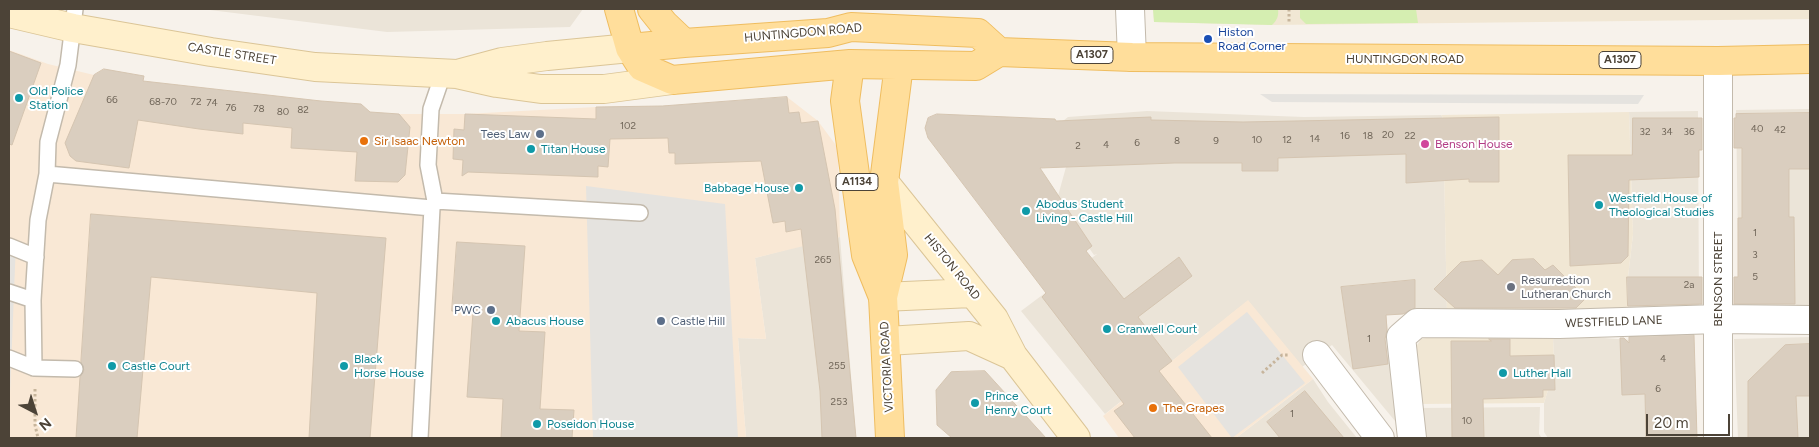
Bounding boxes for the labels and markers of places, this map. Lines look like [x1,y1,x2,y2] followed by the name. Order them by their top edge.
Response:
[1218,25,1286,53] place label: Histon Road Corner
[1202,33,1214,45] marker: Histon Road Corner
[29,84,83,112] place label: Old Police Station
[13,92,25,104] marker: Old Police Station
[481,127,530,141] place label: Tees Law
[534,128,546,140] marker: Tees Law
[374,134,465,148] place label: Sir Isaac Newton
[358,135,370,147] marker: Sir Isaac Newton
[1435,137,1513,151] place label: Benson House
[1419,138,1431,150] marker: Benson House
[541,142,606,156] place label: Titan House
[525,143,537,155] marker: Titan House
[704,181,789,195] place label: Babbage House
[793,182,805,194] marker: Babbage House
[1609,191,1714,219] place label: Westfield House of Theological Studies
[1036,197,1133,225] place label: Abodus Student Living - Castle Hill
[1593,199,1605,211] marker: Westfield House of Theological Studies
[1020,205,1032,217] marker: Abodus Student Living - Castle Hill
[1521,273,1611,301] place label: Resurrection Lutheran Church
[1505,281,1517,293] marker: Resurrection Lutheran Church
[454,303,481,317] place label: PWC
[485,304,497,316] marker: PWC
[506,314,584,328] place label: Abacus House
[671,314,725,328] place label: Castle Hill
[490,315,502,327] marker: Abacus House
[655,315,667,327] marker: Castle Hill
[1117,322,1197,336] place label: Cranwell Court
[1101,323,1113,335] marker: Cranwell Court
[354,352,424,380] place label: Black Horse House
[122,359,190,373] place label: Castle Court
[106,360,118,372] marker: Castle Court
[338,360,350,372] marker: Black Horse House
[1513,366,1571,380] place label: Luther Hall
[1497,367,1509,379] marker: Luther Hall
[985,389,1051,417] place label: Prince Henry Court
[969,397,981,409] marker: Prince Henry Court
[1163,401,1224,415] place label: The Grapes
[1147,402,1159,414] marker: The Grapes
[547,417,634,431] place label: Poseidon House
[531,418,543,430] marker: Poseidon House

